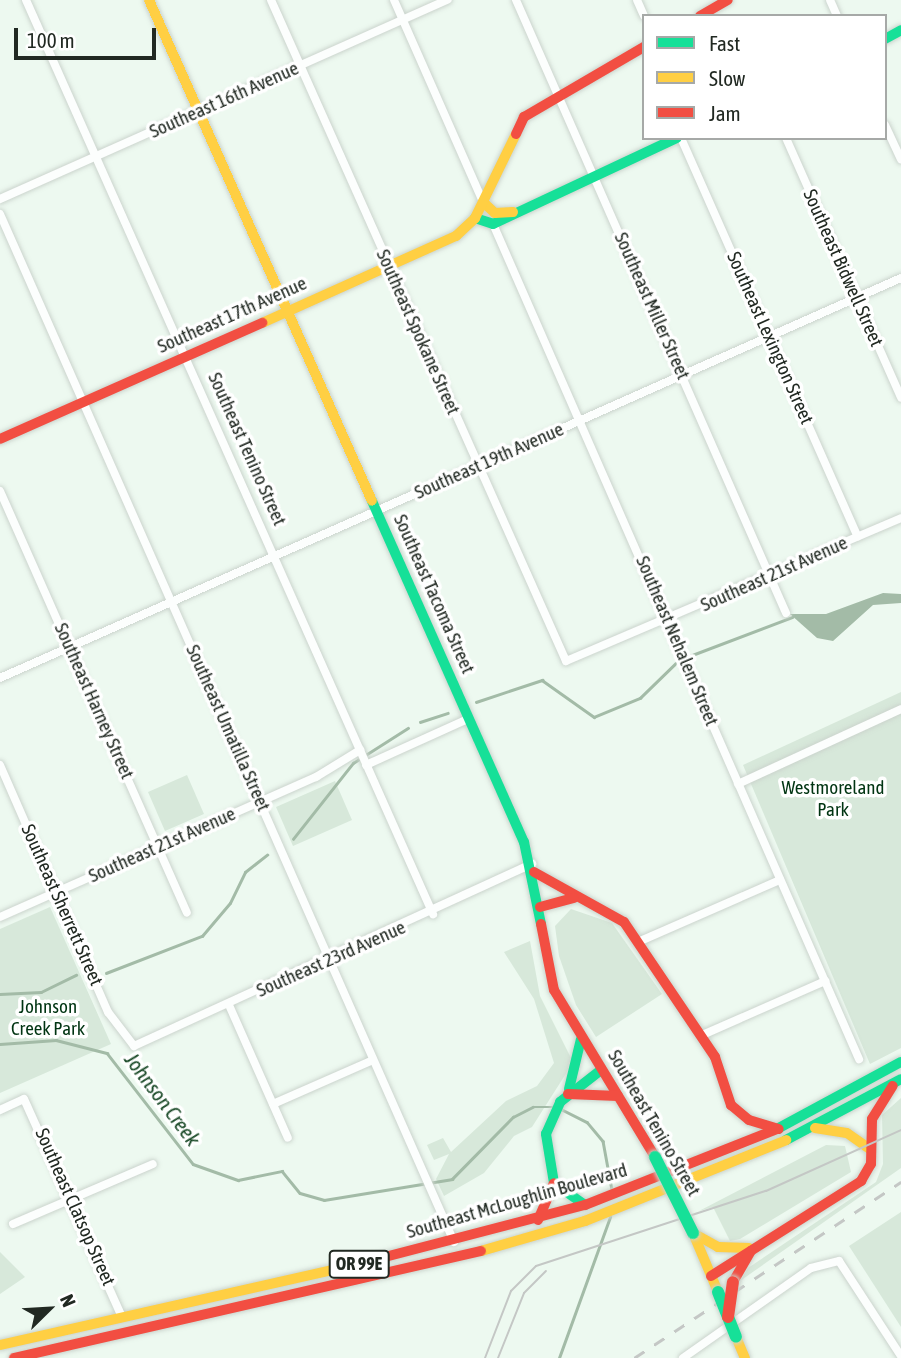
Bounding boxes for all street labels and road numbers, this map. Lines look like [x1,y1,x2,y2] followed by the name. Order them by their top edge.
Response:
[146,57,302,143] street label: Southeast 16th Avenue
[798,186,888,350] street label: Southeast Bidwell Street
[609,229,695,383] street label: Southeast Miller Street
[371,246,465,418] street label: Southeast Spokane Street
[722,248,818,428] street label: Southeast Lexington Street
[154,272,310,358] street label: Southeast 17th Avenue
[203,369,291,529] street label: Southeast Tenino Street
[411,418,567,504] street label: Southeast 19th Avenue
[389,511,479,677] street label: Southeast Tacoma Street
[697,531,851,617] street label: Southeast 21st Avenue
[631,553,723,729] street label: Southeast Nehalem Street
[49,620,139,782] street label: Southeast Harney Street
[181,641,275,815] street label: Southeast Umatilla Street
[85,802,239,888] street label: Southeast 21st Avenue
[16,821,108,989] street label: Southeast Sherrett Street
[253,916,409,1002] street label: Southeast 23rd Avenue
[603,1046,705,1200] street label: Southeast Tenino Street
[30,1125,120,1289] street label: Southeast Clatsop Street
[404,1159,630,1243] street label: Southeast McLoughlin Boulevard
[328,1250,390,1279] road number: OR 99E

